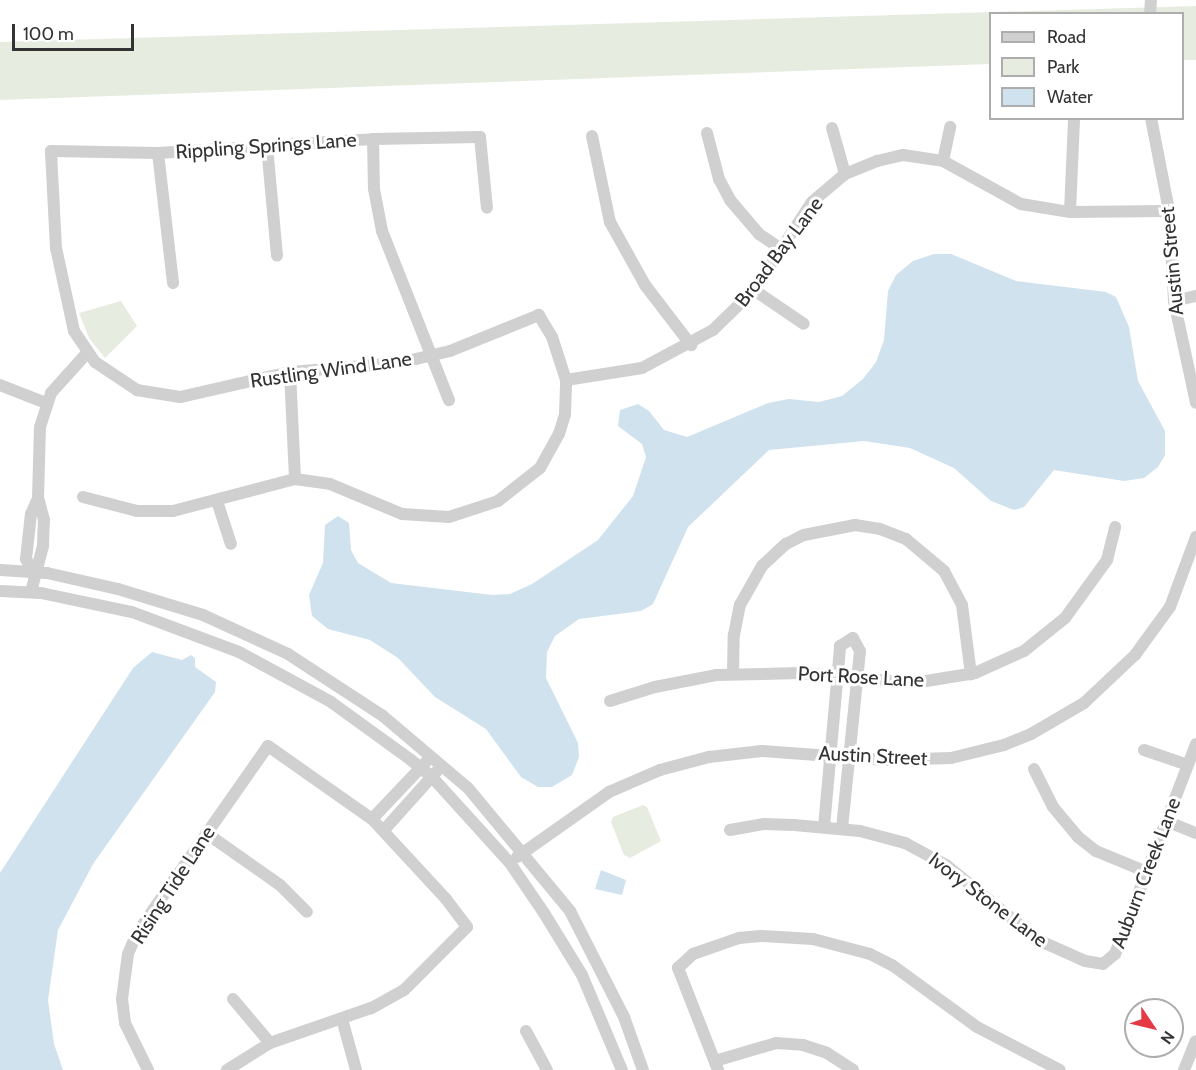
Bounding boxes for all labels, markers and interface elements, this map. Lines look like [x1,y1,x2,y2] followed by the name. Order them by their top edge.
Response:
[15,12,136,50] scale bar
[989,12,1184,120] legend
[23,23,74,45] text: 100 m
[1047,26,1086,48] text: Road
[1047,56,1079,78] text: Park
[1047,86,1093,108] text: Water
[175,128,357,164] street label: Rippling Springs Lane
[730,193,828,311] street label: Broad Bay Lane
[1155,206,1189,316] street label: Austin Street
[249,347,413,393] street label: Rustling Wind Lane
[797,662,925,692] street label: Port Rose Lane
[818,741,928,771] street label: Austin Street
[1106,794,1186,952] street label: Auburn Creek Lane
[126,821,220,949] street label: Rising Tide Lane
[924,848,1052,952] street label: Ivory Stone Lane
[1124,998,1184,1058] north arrow
[1156,1027,1179,1048] text: N

